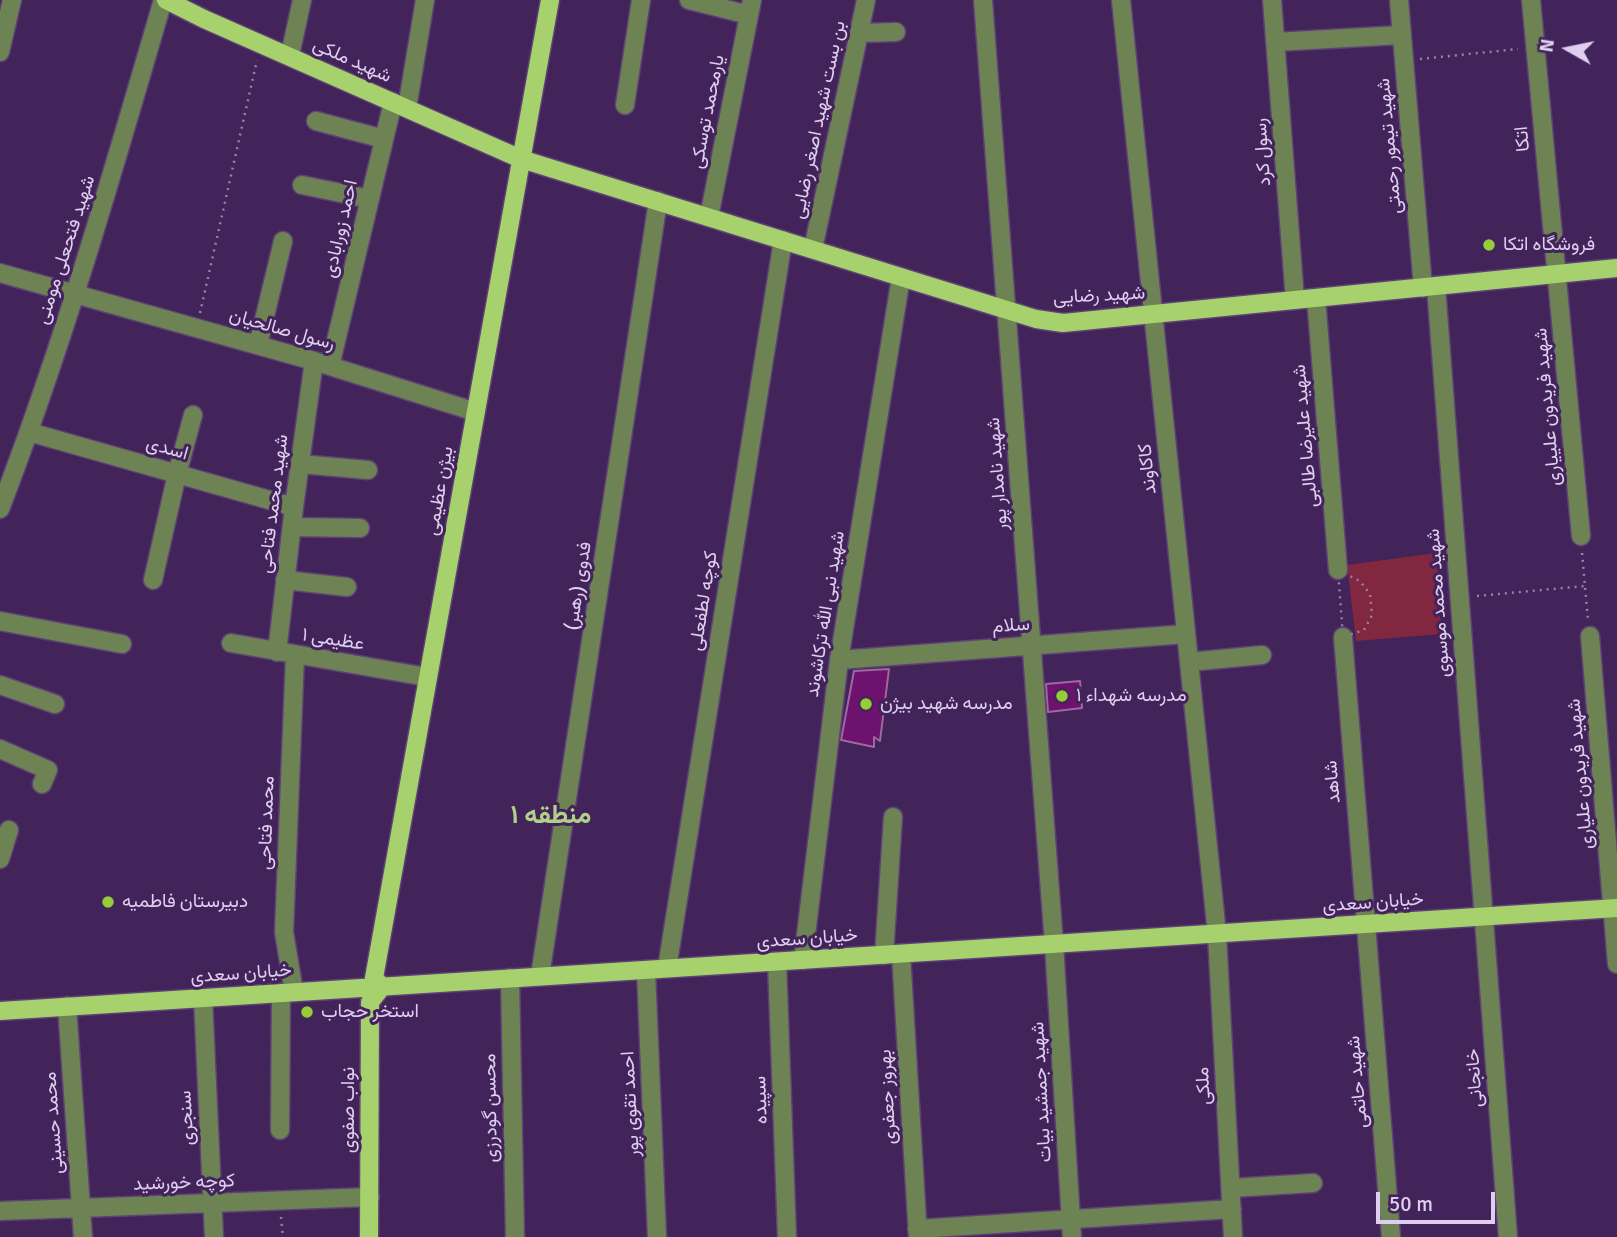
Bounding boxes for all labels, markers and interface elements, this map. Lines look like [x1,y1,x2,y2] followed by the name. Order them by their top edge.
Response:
[1533,14,1603,84] north arrow
[787,19,851,221] street label: بن بست شهید اصغر رضایی
[309,34,395,88] street label: شهید ملکی
[1534,37,1560,54] text: N
[686,53,730,171] street label: یارمحمد توسکی
[1373,77,1407,215] street label: شهید تیمور رحمتی
[1249,117,1277,187] street label: رسول کرد
[1511,125,1535,153] street label: اتکا
[31,173,101,327] street label: شهید فتحعلی مومنی
[319,178,363,280] street label: احمد زورابادی
[1503,234,1595,256] place label: فروشگاه اتکا
[1481,237,1497,253] marker: فروشگاه اتکا
[1052,282,1146,310] street label: شهید رضایی
[227,304,337,356] street label: رسول صالحیان
[1530,327,1566,487] street label: شهید فریدون علییاری
[1288,364,1324,508] street label: شهید علیرضا طالبی
[983,417,1013,531] street label: شهید نامدار پور
[143,432,191,466] street label: اسدی
[254,433,294,575] street label: شهید محمد فتاحی
[1134,443,1162,495] street label: کاکاوند
[421,445,459,537] street label: بیژن عظیمی
[1422,528,1456,678] street label: شهید محمد موسوی
[802,529,850,699] street label: شهید نبی الله ترکاشوند
[561,540,597,632] street label: فدوی (رهبر)
[685,550,723,652] street label: کوچه لطفعلی
[991,613,1031,639] street label: سلام
[300,624,366,656] street label: عظیمی ۱
[1076,685,1187,707] place label: مدرسه شهداء ۱
[1054,688,1070,704] marker: مدرسه شهداء ۱
[880,693,1013,715] place label: مدرسه شهید بیژن
[858,696,874,712] marker: مدرسه شهید بیژن
[1563,698,1599,850] street label: شهید فریدون علیاری
[1320,759,1346,805] street label: شاهد
[254,776,280,870] street label: محمد فتاحی
[511,800,591,832] district label: منطقه ۱
[1322,888,1424,918] street label: خیابان سعدی
[122,891,248,913] place label: دبیرستان فاطمیه
[100,894,116,910] marker: دبیرستان فاطمیه
[756,924,858,954] street label: خیابان سعدی
[190,959,292,989] street label: خیابان سعدی
[321,1001,419,1023] place label: استخر حجاب
[299,1004,315,1020] marker: استخر حجاب
[1027,1021,1057,1163] street label: شهید جمشید بیات
[1343,1035,1373,1129] street label: شهید حاتمی
[1462,1048,1488,1108] street label: خانجانی
[874,1049,902,1145] street label: بهروز جعفری
[617,1050,645,1158] street label: احمد تقوی پور
[479,1053,503,1163] street label: محسن گودرزی
[1192,1066,1216,1106] street label: ملکی
[338,1067,360,1153] street label: نواب صفوی
[39,1071,69,1175] street label: محمد حسینی
[749,1075,773,1125] street label: سپیده
[174,1090,200,1146] street label: سنجری
[133,1170,235,1196] street label: کوچه خورشید
[1379,1178,1498,1222] scale bar
[1389,1191,1433,1217] text: 50 m

